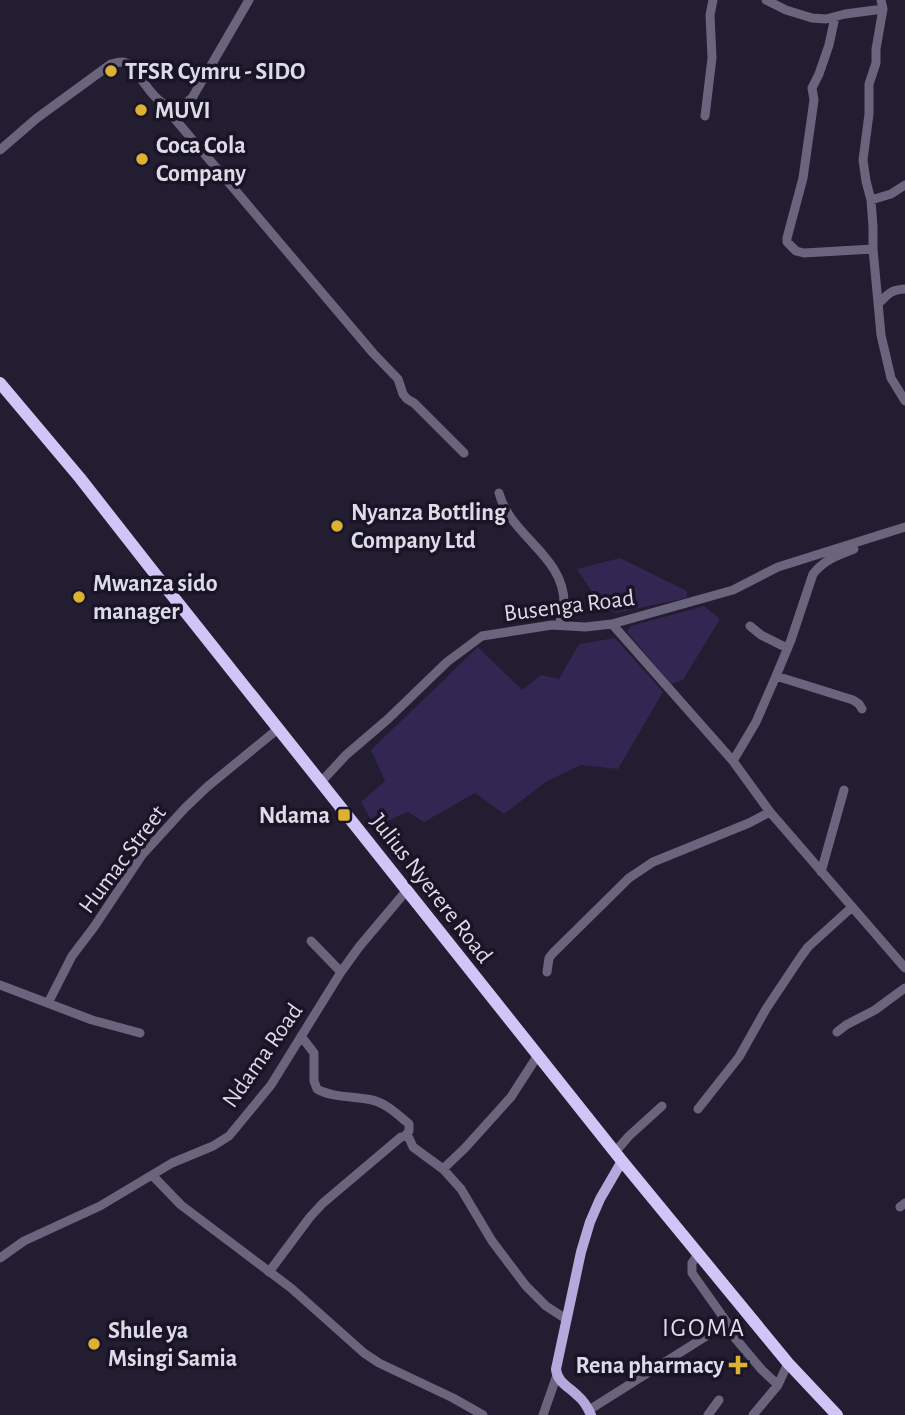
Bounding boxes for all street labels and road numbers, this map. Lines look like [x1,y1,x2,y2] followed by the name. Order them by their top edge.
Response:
[502,586,636,626] street label: Busenga Road
[75,801,171,918] street label: Humac Street
[366,809,497,968] street label: Julius Nyerere Road
[218,999,307,1112] street label: Ndama Road

